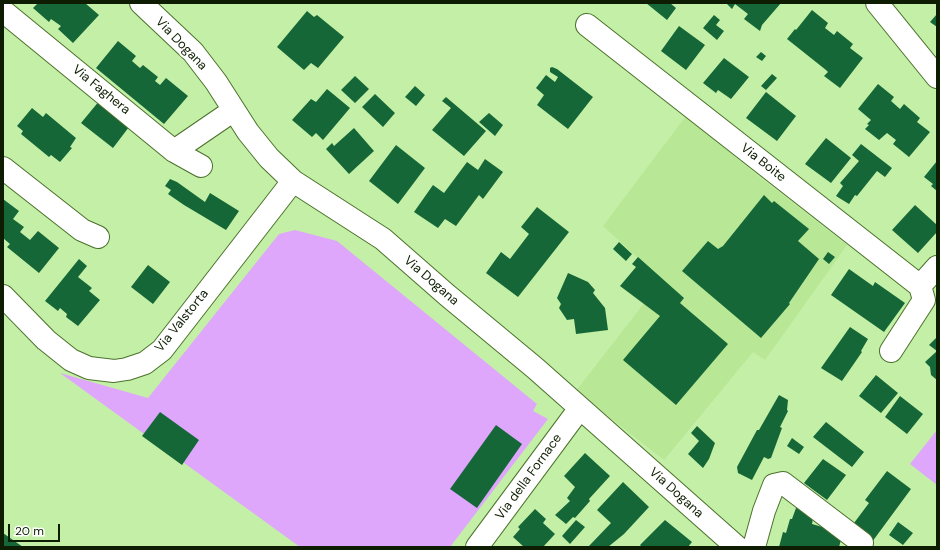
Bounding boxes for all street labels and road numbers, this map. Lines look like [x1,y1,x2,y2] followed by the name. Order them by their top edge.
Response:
[152,14,210,74] street label: Via Dogana
[69,62,133,118] street label: Via Faghera
[737,140,789,186] street label: Via Boite
[400,253,462,309] street label: Via Dogana
[152,287,212,355] street label: Via Valstorta
[492,431,566,523] street label: Via della Fornace
[646,465,706,521] street label: Via Dogana

